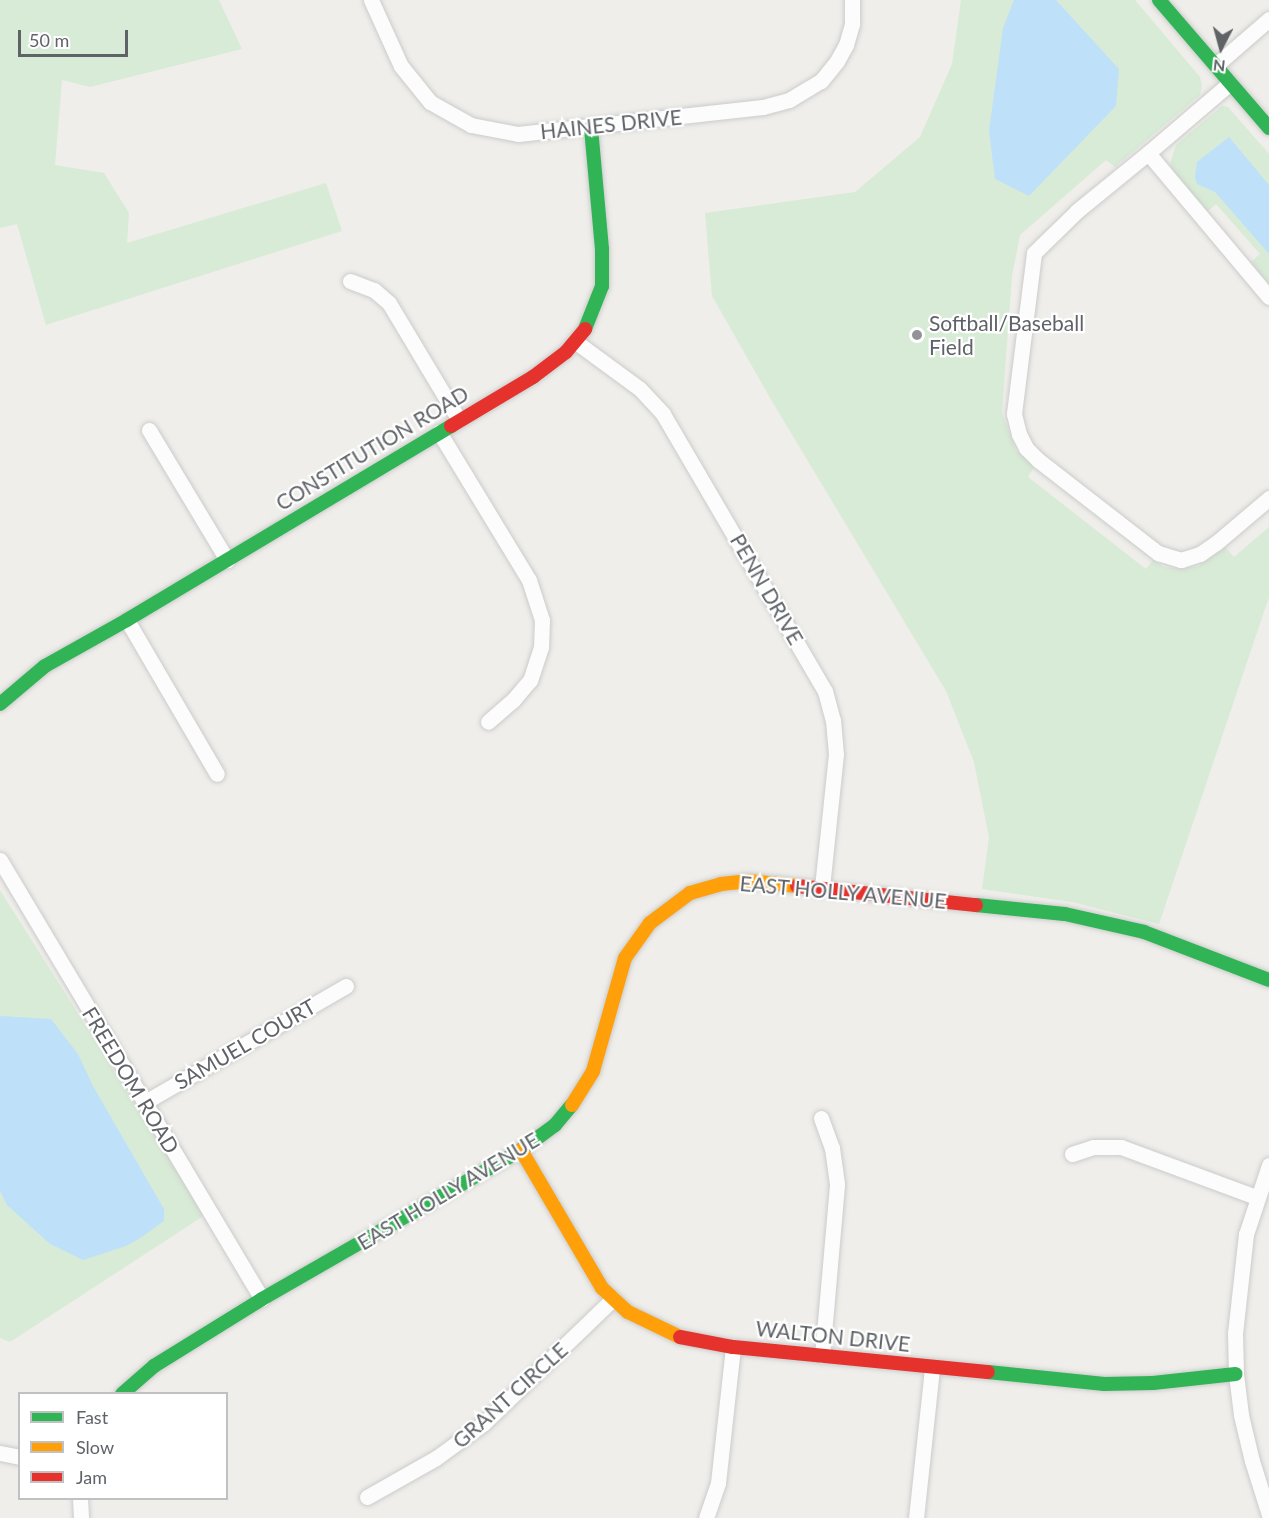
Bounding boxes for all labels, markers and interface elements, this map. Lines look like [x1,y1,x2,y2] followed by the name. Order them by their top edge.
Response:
[21,18,130,56] scale bar
[1191,18,1251,78] north arrow
[29,29,69,51] text: 50 m
[1212,56,1226,76] text: N
[539,104,683,144] street label: HAINES DRIVE
[929,310,1084,360] place label: Softball/Baseball Field
[910,328,924,342] marker: Softball/Baseball Field
[271,380,473,516] street label: CONSTITUTION ROAD
[725,529,809,649] street label: PENN DRIVE
[738,870,948,914] street label: EAST HOLLY AVENUE
[170,993,320,1095] street label: SAMUEL COURT
[77,1002,185,1158] street label: FREEDOM ROAD
[352,1126,544,1256] street label: EAST HOLLY AVENUE
[755,1315,911,1357] street label: WALTON DRIVE
[447,1337,573,1453] street label: GRANT CIRCLE
[18,1392,228,1500] legend
[76,1406,108,1428] text: Fast
[76,1436,114,1458] text: Slow
[76,1466,107,1488] text: Jam

